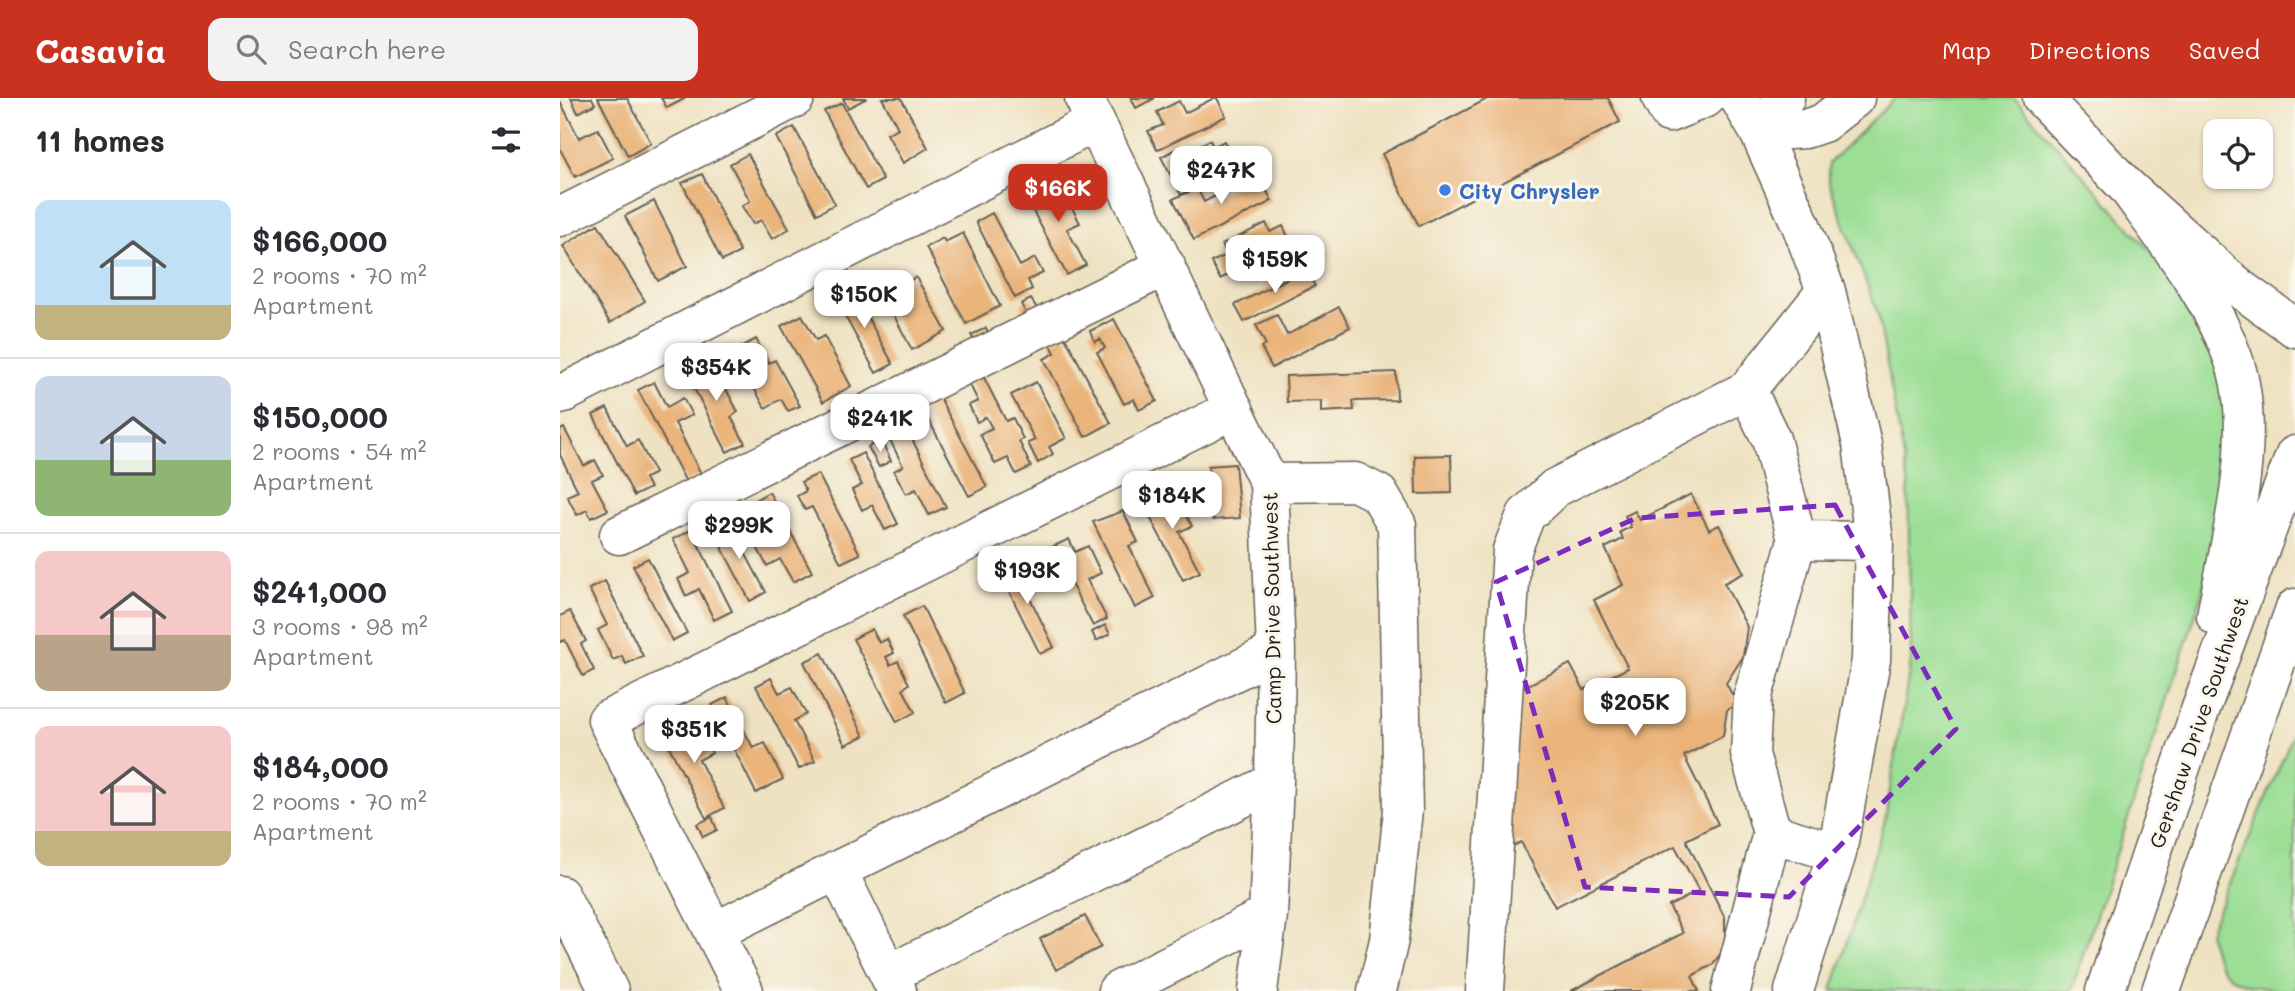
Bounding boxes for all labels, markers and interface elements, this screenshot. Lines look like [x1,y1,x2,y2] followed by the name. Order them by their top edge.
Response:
[208,18,698,81] search box
[35,28,166,71] text: Casavia
[232,30,270,68] icon: search
[288,32,446,66] text: Search here
[1942,34,1991,65] text: Map
[2029,34,2151,65] text: Directions
[2189,34,2260,65] text: Saved
[2203,119,2273,189] map controls
[2203,119,2273,189] button: locate
[35,120,165,160] text: 11 homes
[487,121,525,159] icon: filters
[1172,146,1270,206] pin: $247K
[1186,154,1256,184] text: $247K
[1009,164,1107,224] pin: $166K
[1024,172,1092,202] text: $166K
[1459,177,1600,205] place label: City Chrysler
[1437,182,1453,198] marker: City Chrysler
[252,220,387,260] text: $166,000
[91,228,175,312] icon: home
[1226,236,1324,295] pin: $159K
[1242,243,1308,273] text: $159K
[252,260,427,290] text: 2 rooms · 70 m²
[815,271,913,330] pin: $150K
[830,278,898,308] text: $150K
[252,290,374,320] text: Apartment
[667,344,765,403] pin: $354K
[680,351,752,381] text: $354K
[831,394,929,454] pin: $241K
[252,396,388,436] text: $150,000
[847,402,913,432] text: $241K
[91,404,175,488] icon: home
[252,436,427,466] text: 2 rooms · 54 m²
[252,466,374,496] text: Apartment
[1123,472,1221,531] pin: $184K
[1138,479,1206,509] text: $184K
[1255,492,1287,724] street label: Camp Drive Southwest
[690,502,788,561] pin: $299K
[704,509,774,539] text: $299K
[978,546,1076,606] pin: $193K
[993,554,1061,584] text: $193K
[252,571,387,611] text: $241,000
[91,579,175,663] icon: home
[2142,592,2254,852] street label: Gershaw Drive Southwest
[252,611,428,641] text: 3 rooms · 98 m²
[252,641,374,671] text: Apartment
[1586,678,1684,738] pin: $205K
[1600,686,1670,716] text: $205K
[645,706,743,765] pin: $351K
[661,713,727,743] text: $351K
[252,746,389,786] text: $184,000
[91,754,175,838] icon: home
[252,786,427,816] text: 2 rooms · 70 m²
[252,816,374,846] text: Apartment

